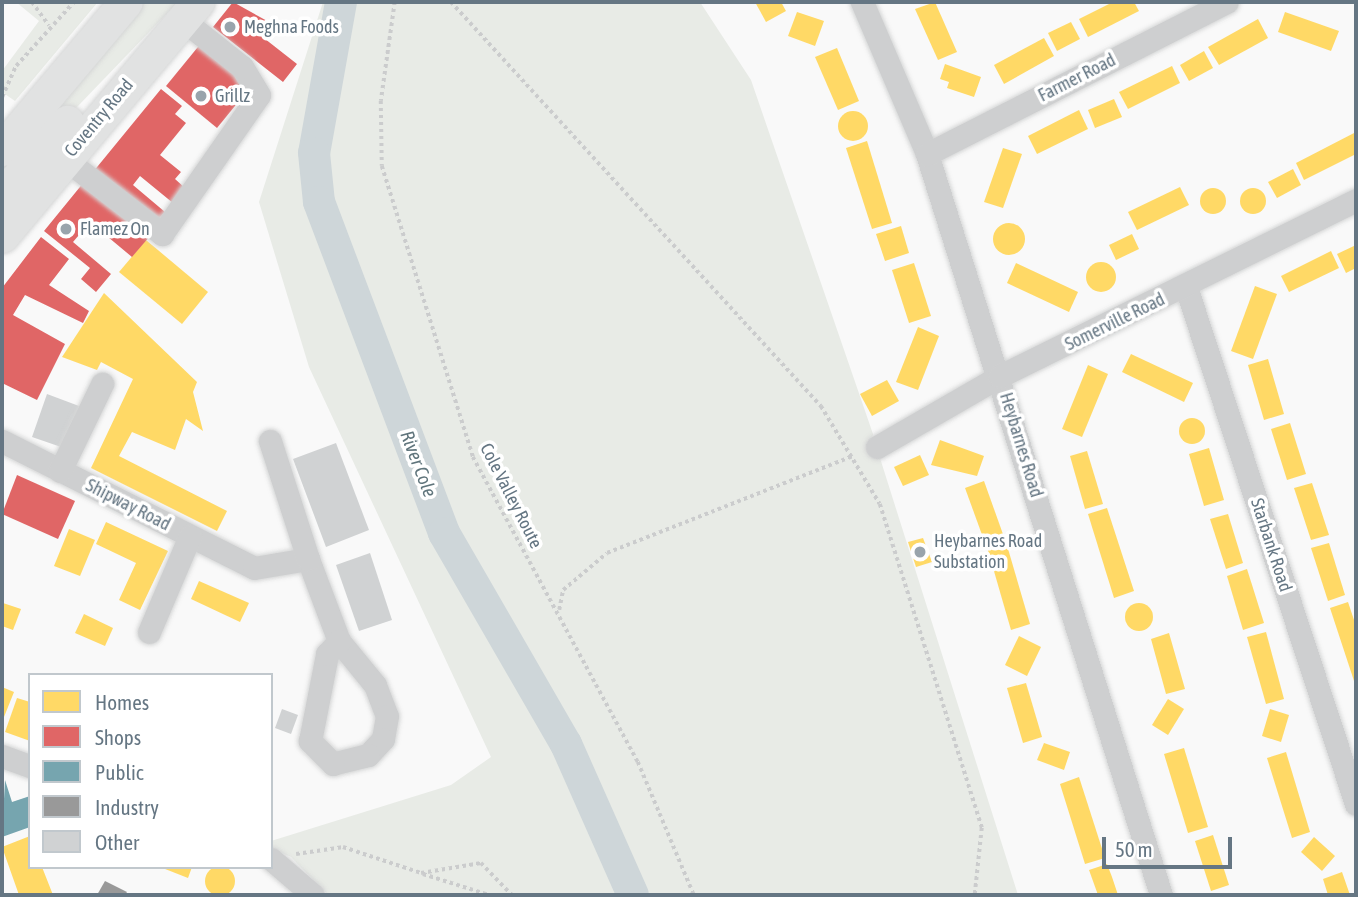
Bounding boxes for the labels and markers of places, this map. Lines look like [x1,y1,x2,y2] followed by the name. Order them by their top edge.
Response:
[244,16,339,38] place label: Meghna Foods
[222,19,238,35] marker: Meghna Foods
[215,85,250,107] place label: Grillz
[193,88,209,104] marker: Grillz
[80,218,150,240] place label: Flamez On
[58,221,74,237] marker: Flamez On
[934,531,1042,574] place label: Heybarnes Road Substation
[912,544,928,560] marker: Heybarnes Road Substation

